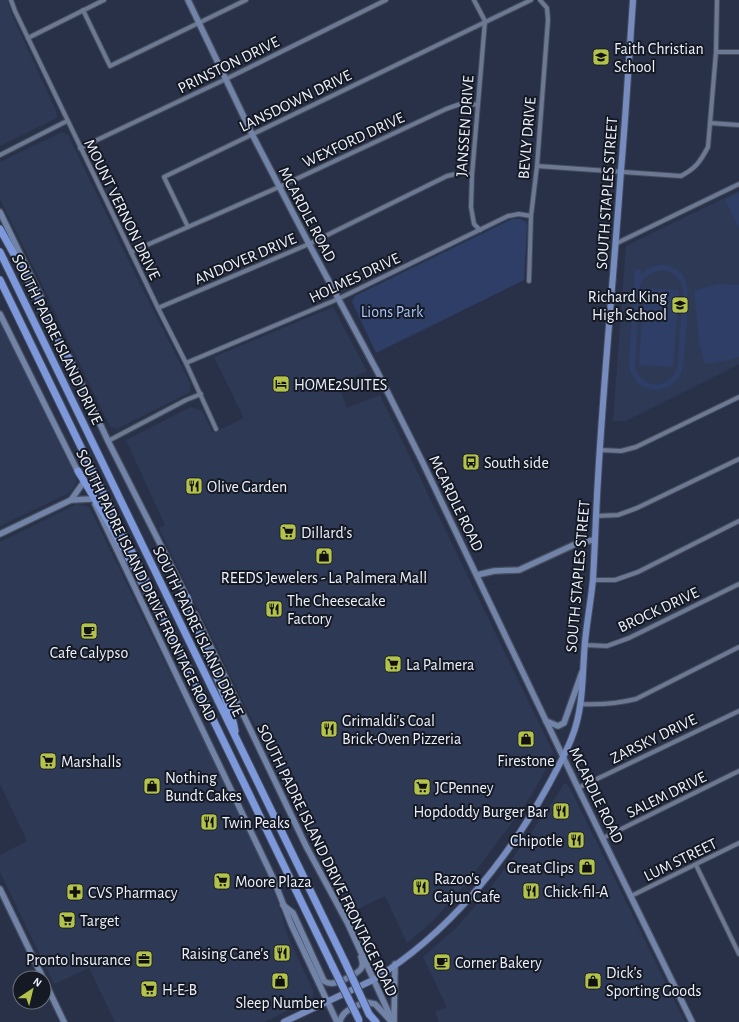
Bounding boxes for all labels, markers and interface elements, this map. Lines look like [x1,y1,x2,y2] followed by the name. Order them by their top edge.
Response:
[175,33,282,96] street label: PRINSTON DRIVE
[614,41,704,75] place label: Faith Christian School
[591,47,611,67] school or university icon: Faith Christian School
[237,67,354,135] street label: LANSDOWN DRIVE
[453,75,477,177] street label: JANSSEN DRIVE
[515,96,539,180] street label: BEVLY DRIVE
[300,109,407,170] street label: WEXFORD DRIVE
[594,116,620,270] street label: SOUTH STAPLES STREET
[81,137,163,282] street label: MOUNT VERNON DRIVE
[275,165,339,264] street label: MCARDLE ROAD
[192,230,299,288] street label: ANDOVER DRIVE
[307,250,402,306] street label: HOLMES DRIVE
[9,252,105,427] street label: SOUTH PADRE ISLAND DRIVE
[588,289,667,323] place label: Richard King High School
[670,295,690,315] school or university icon: Richard King High School
[361,304,424,320] park label: Lions Park
[271,374,291,394] hotel icon: HOME2SUITES
[294,377,387,393] place label: HOME2SUITES
[73,446,221,724] street label: SOUTH PADRE ISLAND DRIVE FRONTAGE ROAD
[461,452,481,472] bus stop icon: South side
[426,453,486,554] street label: MCARDLE ROAD
[484,455,549,471] place label: South side
[184,476,204,496] restaurant icon: Olive Garden
[207,479,287,495] place label: Olive Garden
[563,499,593,653] street label: SOUTH STAPLES STREET
[278,522,298,542] supermarket icon: Dillard's
[301,525,352,541] place label: Dillard's
[149,543,249,719] street label: SOUTH PADRE ISLAND DRIVE
[314,546,334,566] shop icon: REEDS Jewelers - La Palmera Mall
[221,570,427,586] place label: REEDS Jewelers - La Palmera Mall
[616,584,702,636] street label: BROCK DRIVE
[287,593,386,628] place label: The Cheesecake Factory
[264,599,284,619] restaurant icon: The Cheesecake Factory
[79,621,99,641] cafe icon: Cafe Calypso
[50,645,128,662] place label: Cafe Calypso
[383,654,403,674] supermarket icon: La Palmera
[406,657,475,673] place label: La Palmera
[608,711,699,767] street label: ZARSKY DRIVE
[342,713,461,747] place label: Grimaldi's Coal Brick-Oven Pizzeria
[319,719,339,739] restaurant icon: Grimaldi's Coal Brick-Oven Pizzeria
[254,722,400,999] street label: SOUTH PADRE ISLAND DRIVE FRONTAGE ROAD
[516,729,536,749] shop icon: Firestone
[566,745,626,846] street label: MCARDLE ROAD
[38,751,58,771] supermarket icon: Marshalls
[497,753,555,769] place label: Firestone
[61,754,121,770] place label: Marshalls
[624,769,709,821] street label: SALEM DRIVE
[165,770,242,804] place label: Nothing Bundt Cakes
[142,776,162,796] shop icon: Nothing Bundt Cakes
[412,777,432,797] supermarket icon: JCPenney
[435,780,494,797] place label: JCPenney
[551,801,571,821] restaurant icon: Hopdoddy Burger Bar
[413,804,549,821] place label: Hopdoddy Burger Bar
[199,812,219,832] restaurant icon: Twin Peaks
[222,815,290,831] place label: Twin Peaks
[566,830,586,850] restaurant icon: Chipotle
[510,833,563,849] place label: Chipotle
[641,835,720,884] street label: LUM STREET
[577,857,597,877] shop icon: Great Clips
[507,860,574,876] place label: Great Clips
[212,871,232,891] supermarket icon: Moore Plaza
[434,871,500,906] place label: Razoo's Cajun Cafe
[235,874,312,890] place label: Moore Plaza
[411,877,431,897] restaurant icon: Razoo's Cajun Cafe
[521,881,541,901] restaurant icon: Chick-fil-A
[65,882,85,902] pharmacy icon: CVS Pharmacy
[544,884,609,900] place label: Chick-fil-A
[88,885,178,902] place label: CVS Pharmacy
[57,910,77,930] supermarket icon: Target
[80,913,119,929] place label: Target
[272,943,292,963] restaurant icon: Raising Cane's
[181,946,269,962] place label: Raising Cane's
[134,949,154,969] office icon: Pronto Insurance
[26,952,131,968] place label: Pronto Insurance
[432,952,452,972] cafe icon: Corner Bakery
[455,955,542,972] place label: Corner Bakery
[606,965,702,999] place label: Dick's Sporting Goods
[12,970,52,1010] north arrow
[270,971,290,991] shop icon: Sleep Number
[583,971,603,991] shop icon: Dick's Sporting Goods
[31,976,44,989] text: N
[139,979,159,999] supermarket icon: H-E-B
[162,982,197,998] place label: H-E-B
[235,995,325,1011] place label: Sleep Number

